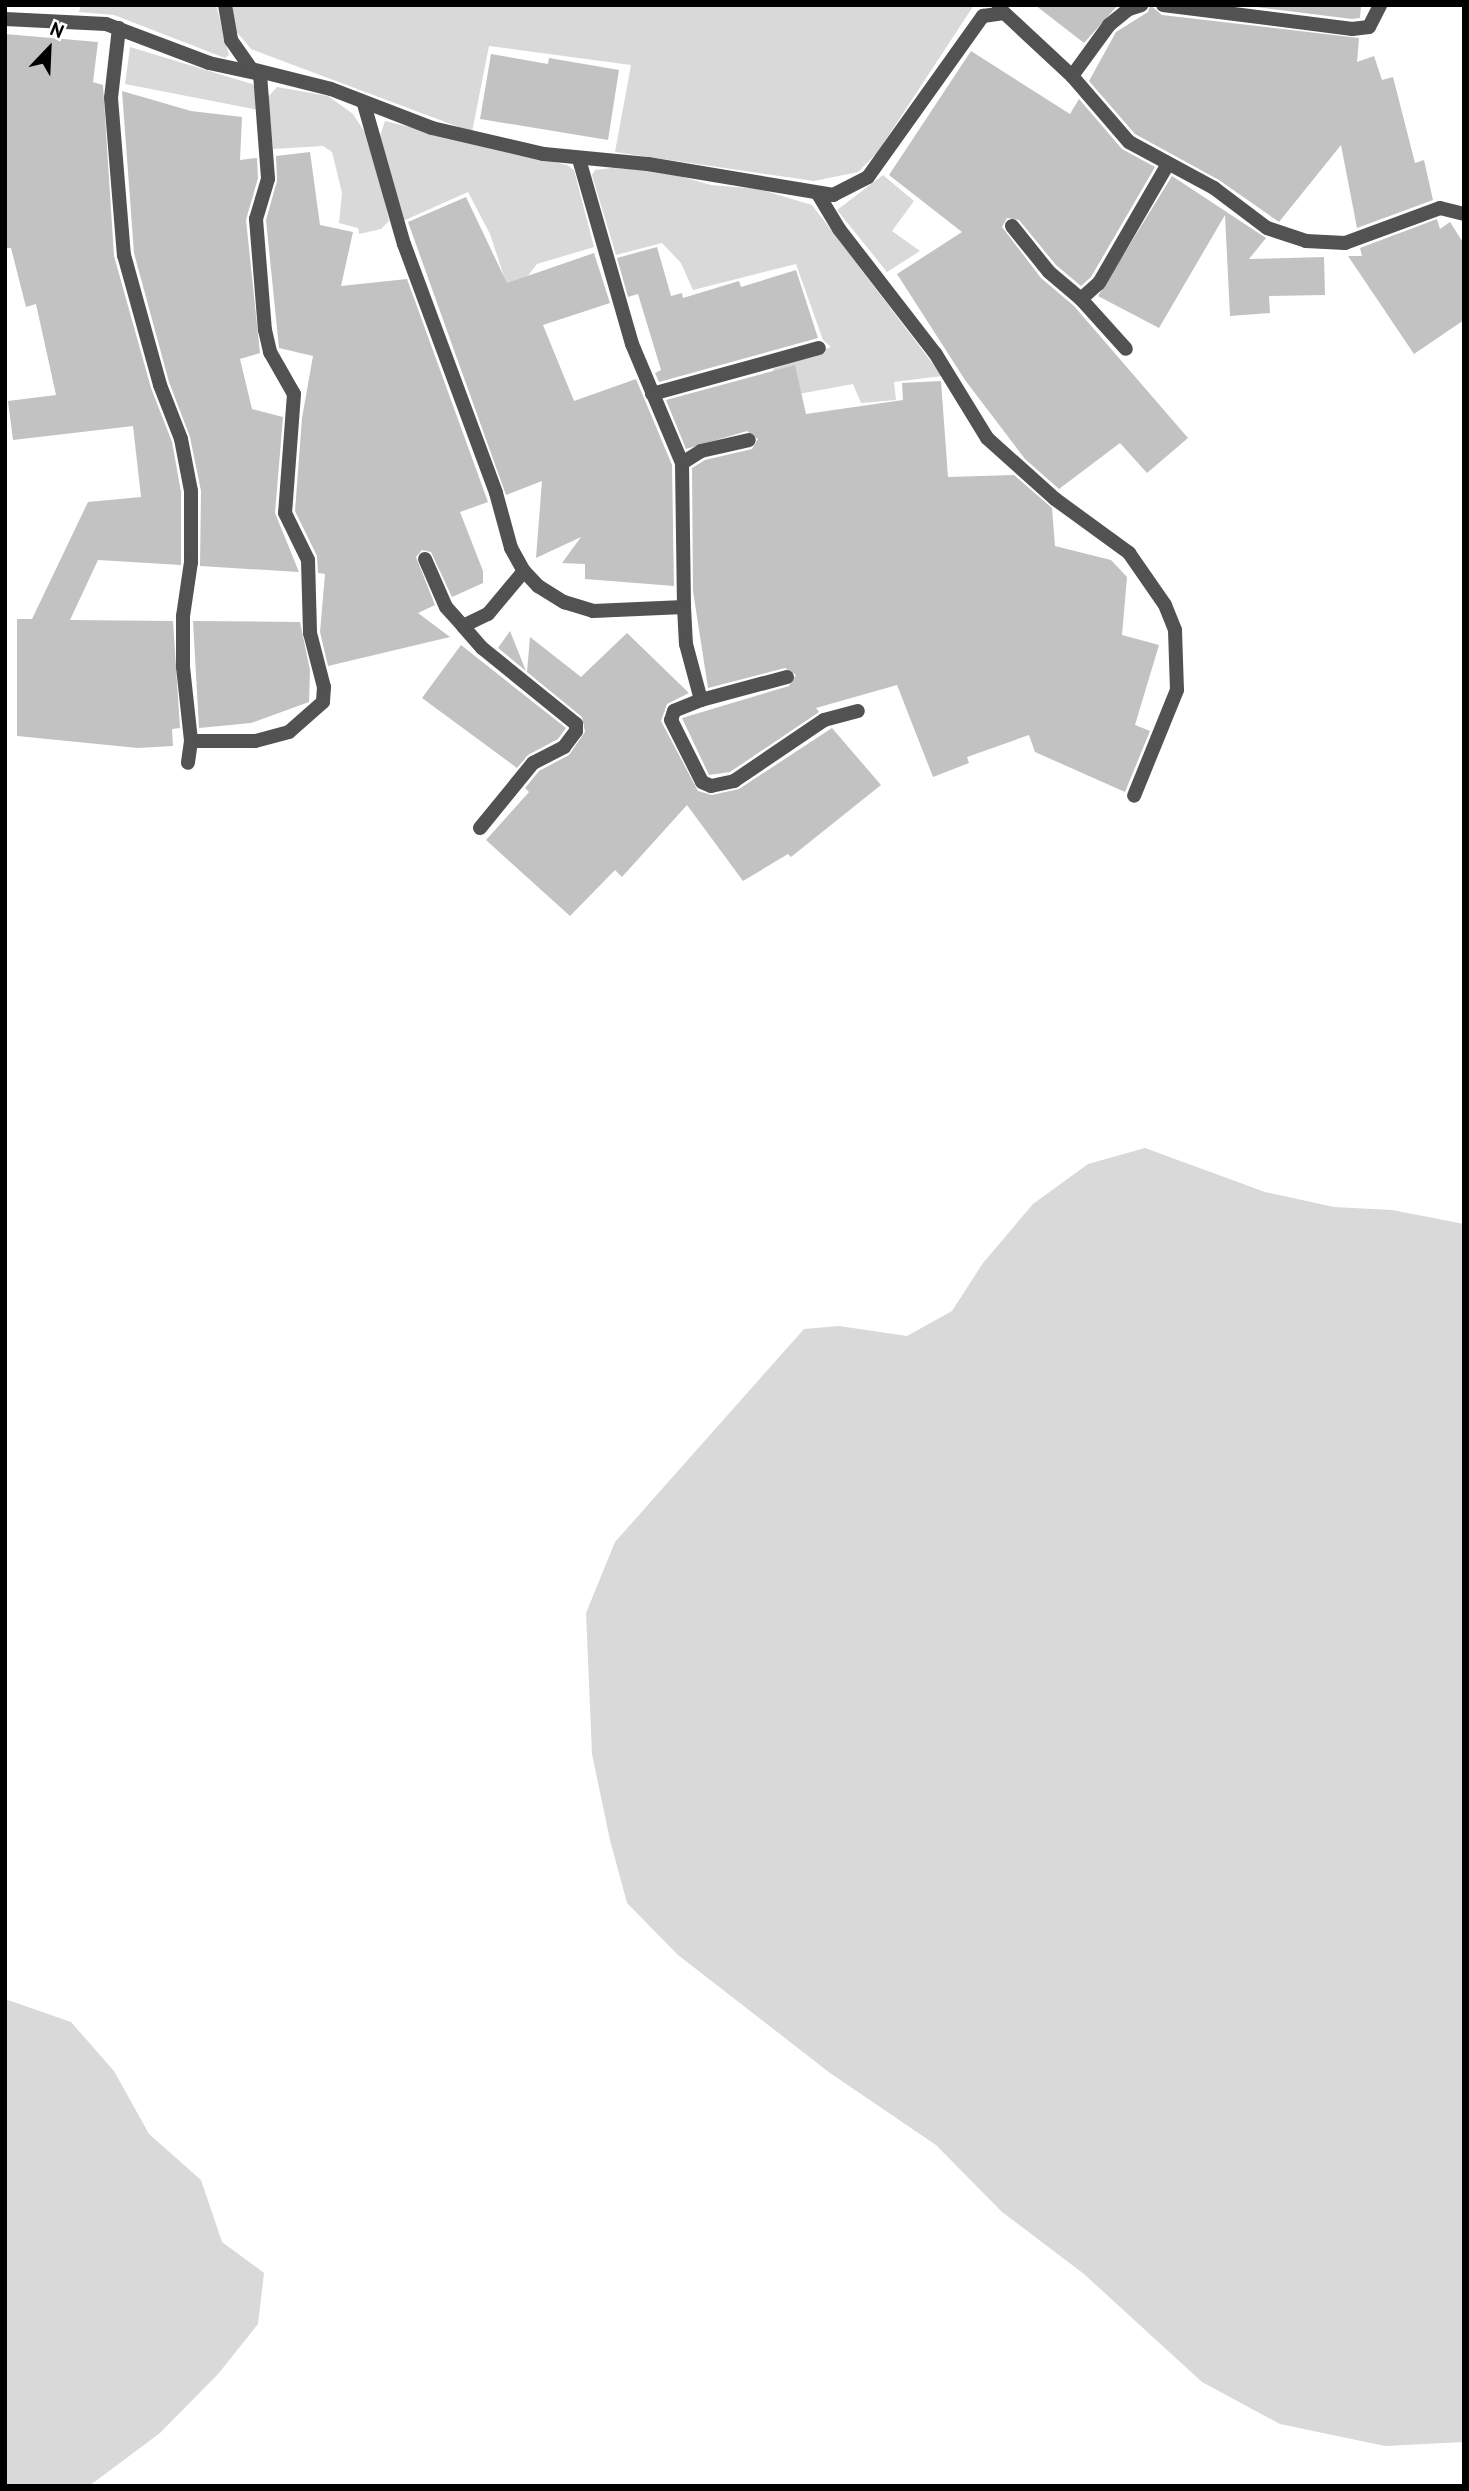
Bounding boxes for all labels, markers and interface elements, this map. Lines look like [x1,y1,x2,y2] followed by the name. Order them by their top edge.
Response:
[14,14,84,84] north arrow
[47,16,68,43] text: N

